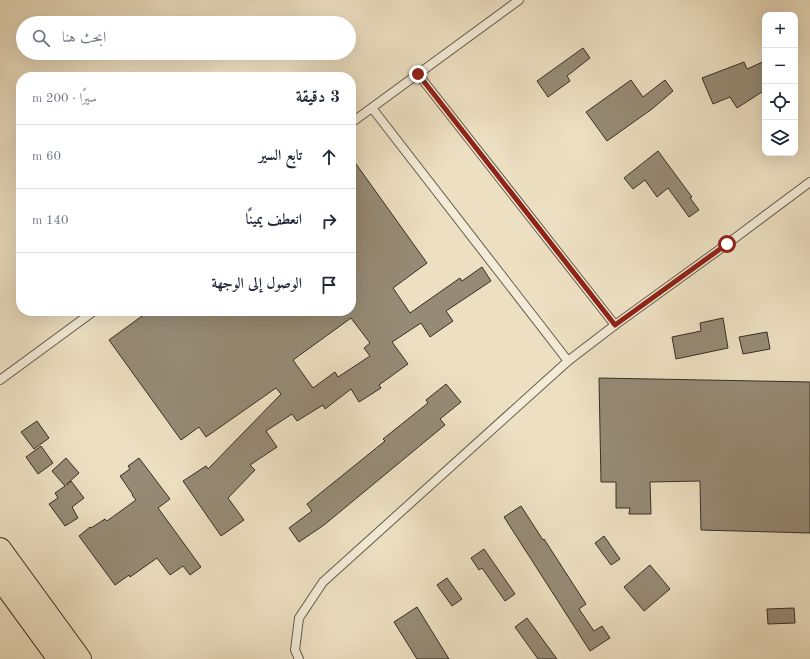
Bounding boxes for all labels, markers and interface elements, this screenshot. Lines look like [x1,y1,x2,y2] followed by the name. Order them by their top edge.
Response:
[762,12,798,156] map controls
[762,12,798,48] button: +
[16,16,356,60] search box
[30,27,52,49] icon: search
[62,31,106,46] text: ابحث هنا
[762,48,798,84] button: −
[409,65,427,83] route end
[762,84,798,120] button: locate
[296,89,340,106] text: 3 دقيقة
[32,92,97,105] text: سيرًا · 200 m
[762,120,798,156] button: layers
[318,146,340,168] icon: ahead
[259,149,302,164] text: تابع السير
[32,150,61,163] text: 60 m
[318,210,340,232] icon: right
[246,213,302,228] text: انعطف يمينًا
[32,214,69,227] text: 140 m
[718,235,736,253] route start
[318,274,340,296] icon: arrive
[211,277,302,292] text: الوصول إلى الوجهة

